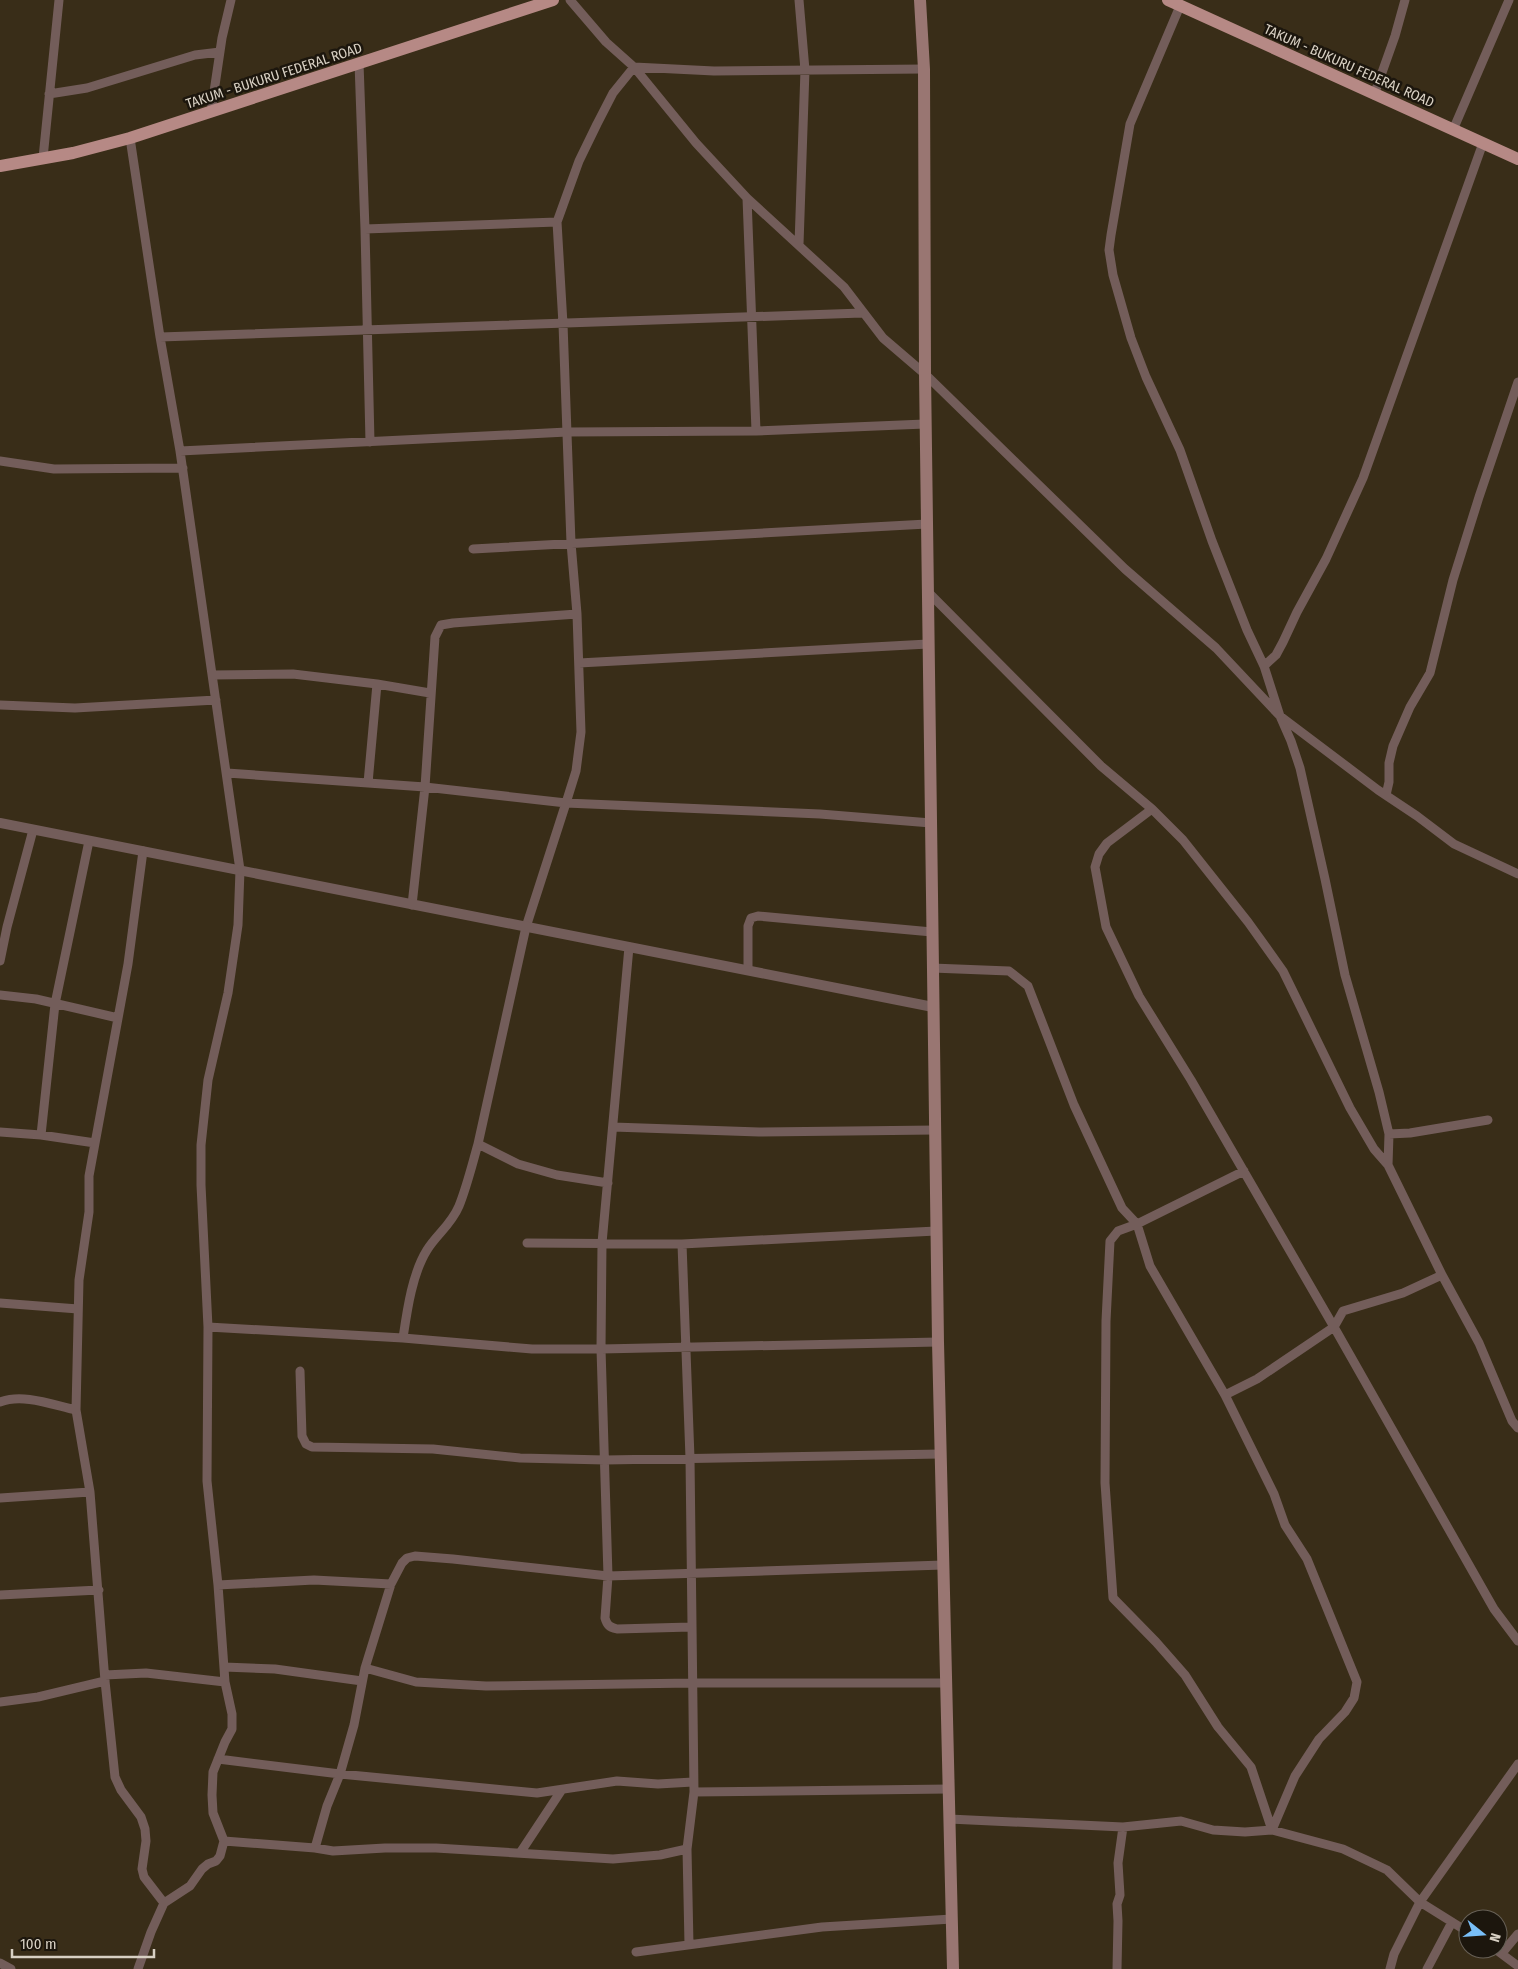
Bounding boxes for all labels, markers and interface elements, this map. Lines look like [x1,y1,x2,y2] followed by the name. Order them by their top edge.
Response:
[1261,21,1437,111] street label: TAKUM - BUKURU FEDERAL ROAD
[184,39,364,113] street label: TAKUM - BUKURU FEDERAL ROAD
[1458,1909,1508,1959] north arrow
[12,1926,155,1958] scale bar
[1486,1931,1504,1944] text: N
[20,1935,57,1953] text: 100 m

